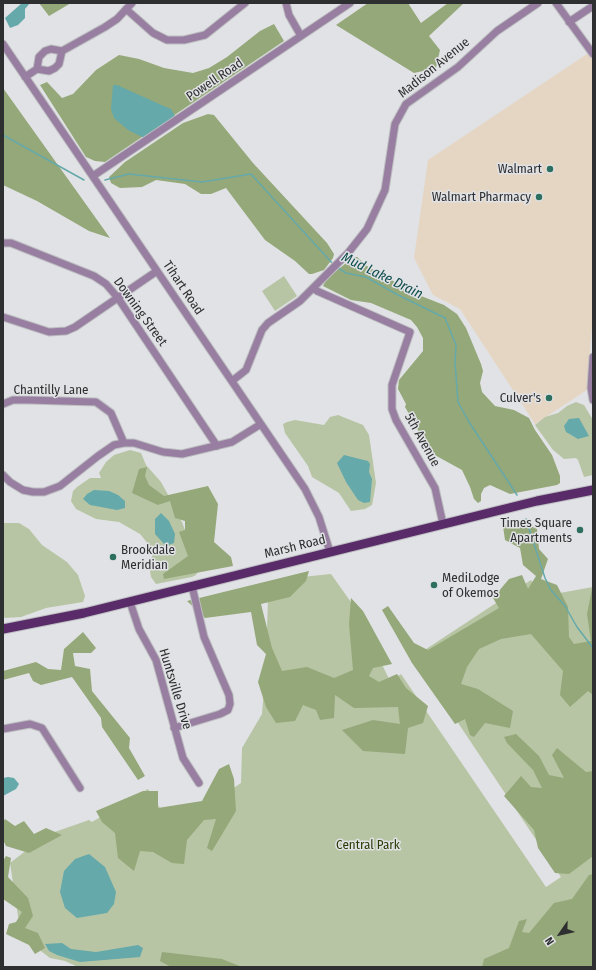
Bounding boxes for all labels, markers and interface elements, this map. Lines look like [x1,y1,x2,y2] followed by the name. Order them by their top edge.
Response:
[395,34,473,102] street label: Madison Avenue
[184,55,246,105] street label: Powell Road
[498,161,542,177] place label: Walmart
[545,164,555,174] marker: Walmart
[432,189,531,205] place label: Walmart Pharmacy
[534,192,544,202] marker: Walmart Pharmacy
[339,249,425,303] water label: Mud Lake Drain
[159,258,207,318] street label: Tihart Road
[110,275,170,349] street label: Downing Street
[14,382,88,398] street label: Chantilly Lane
[500,390,541,406] place label: Culver's
[544,393,554,403] marker: Culver's
[401,410,443,470] street label: 5th Avenue
[501,515,572,546] place label: Times Square Apartments
[575,525,585,535] marker: Times Square Apartments
[263,532,327,562] street label: Marsh Road
[121,542,175,573] place label: Brookdale Meridian
[108,552,118,562] marker: Brookdale Meridian
[442,570,500,601] place label: MediLodge of Okemos
[429,580,439,590] marker: MediLodge of Okemos
[155,647,195,731] street label: Huntsville Drive
[336,837,400,853] park label: Central Park
[540,914,580,954] north arrow
[542,935,557,947] text: N

